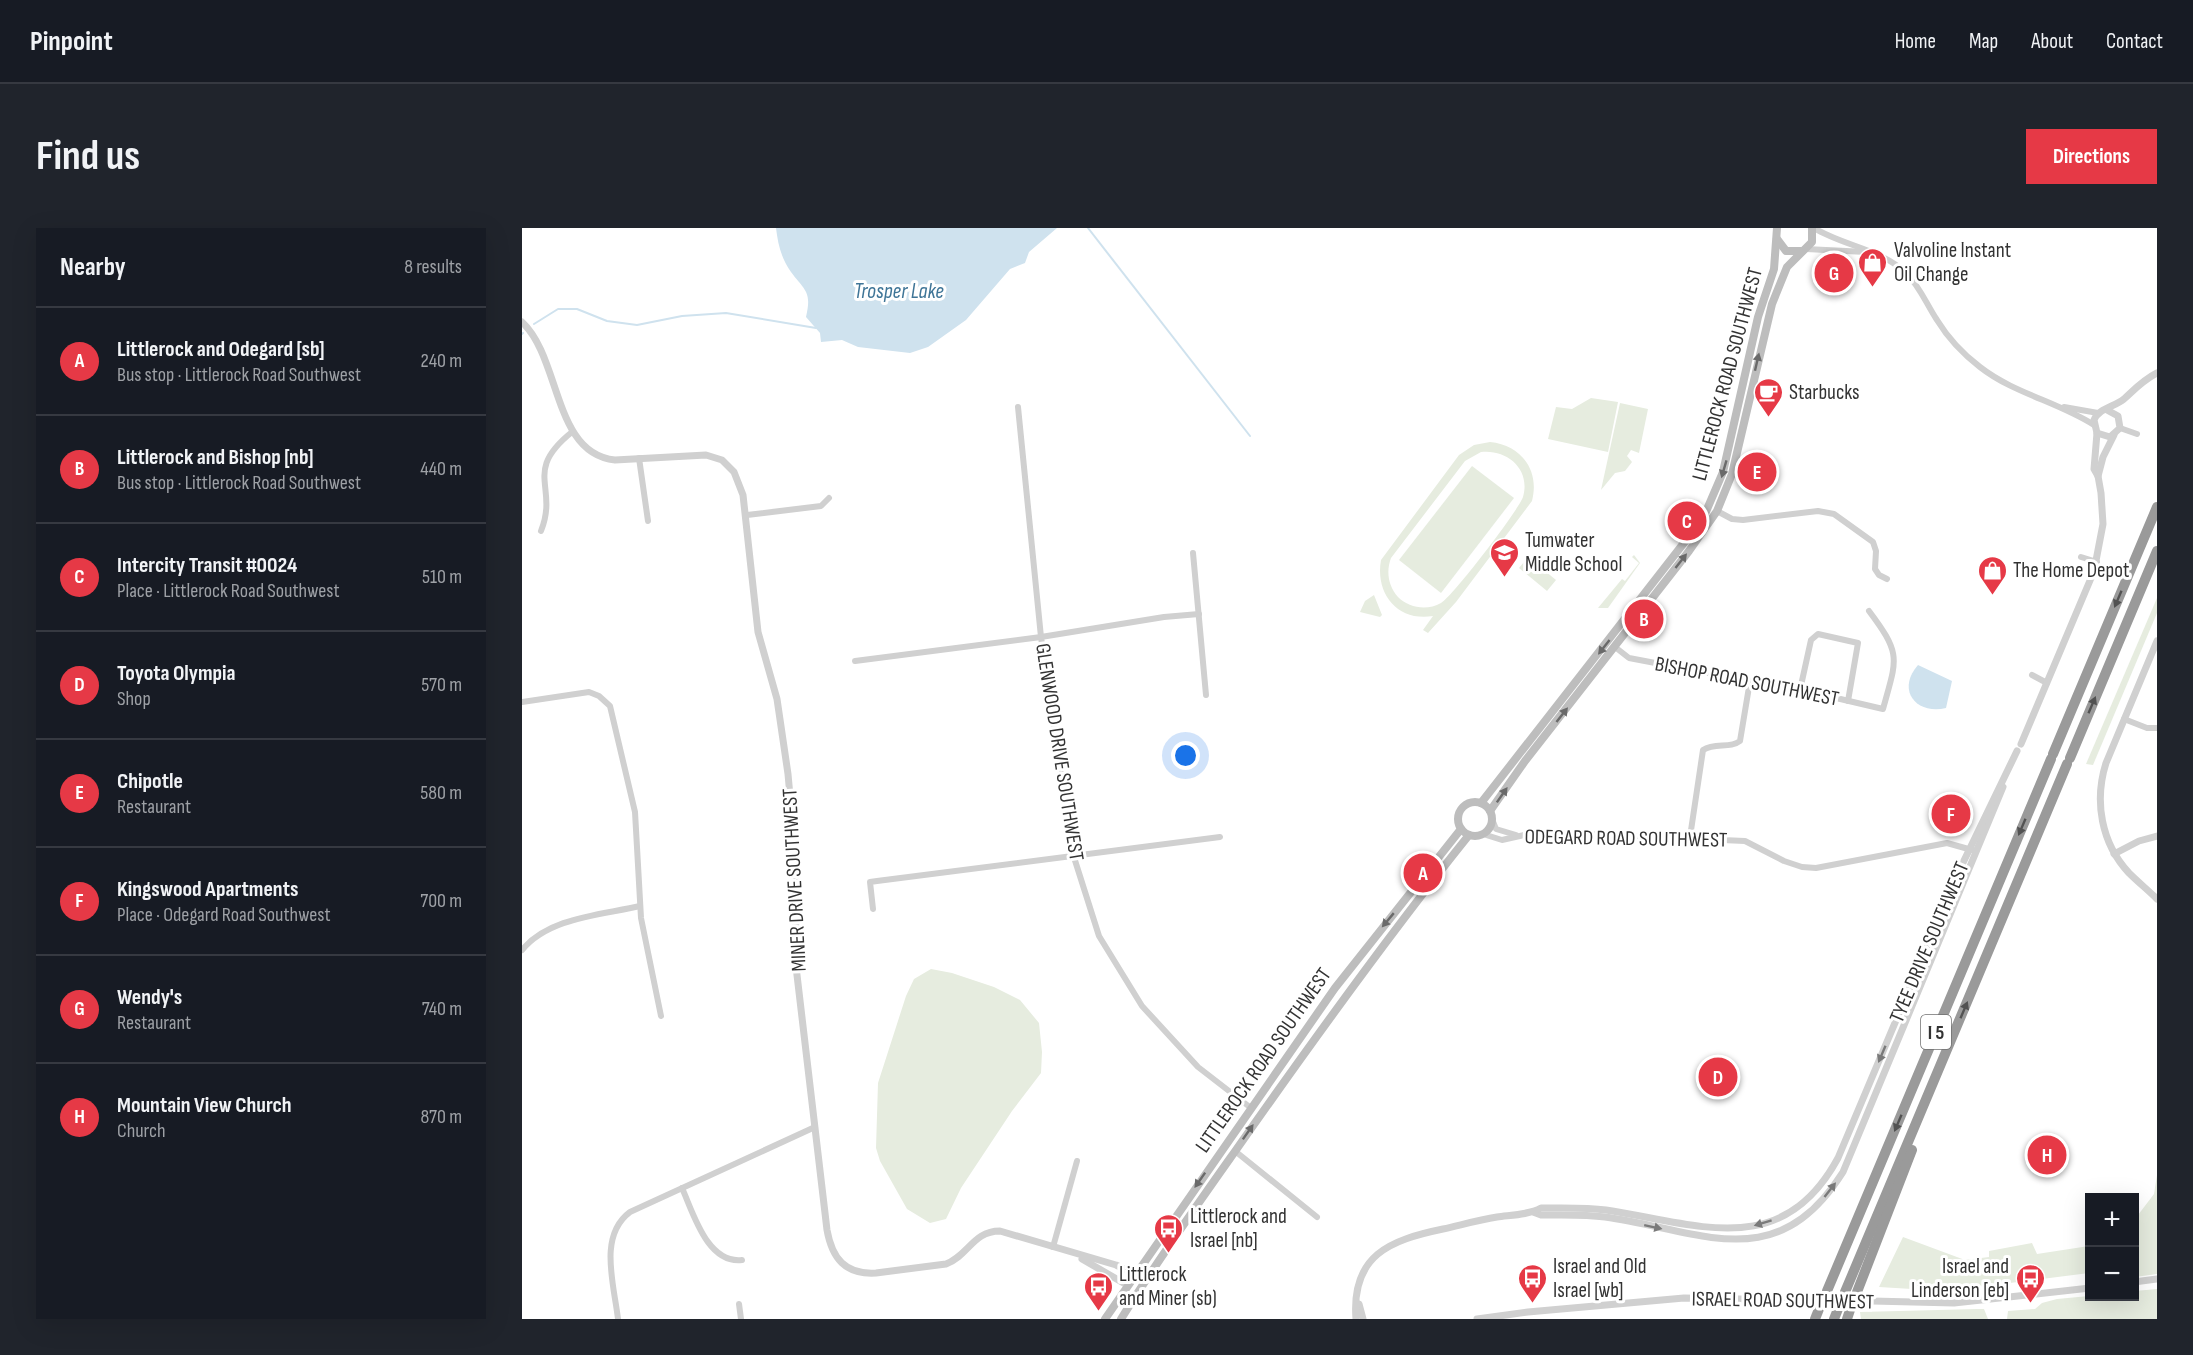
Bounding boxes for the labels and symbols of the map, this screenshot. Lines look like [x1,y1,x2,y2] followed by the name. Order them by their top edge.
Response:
[1894,238,2011,287] place label: Valvoline Instant Oil Change
[1857,246,1889,288] shop icon: Valvoline Instant Oil Change
[1814,250,1854,296] pin: G
[1686,265,1768,483] street label: LITTLEROCK ROAD SOUTHWEST
[854,278,944,305] water label: Trosper Lake
[1753,353,1763,372] one-way arrow
[1752,376,1784,418] cafe icon: Starbucks
[1789,380,1860,405] place label: Starbucks
[1738,450,1776,494] pin: E
[1718,460,1728,478] one-way arrow
[1668,498,1706,544] pin: C
[1525,528,1622,577] place label: Tumwater Middle School
[1488,536,1520,578] school or university icon: Tumwater Middle School
[1675,554,1687,569] one-way arrow
[1976,554,2008,596] shop icon: The Home Depot
[2013,558,2129,583] place label: The Home Depot
[2113,591,2123,609] one-way arrow
[1624,596,1664,642] pin: B
[1598,639,1610,654] one-way arrow
[1030,642,1089,863] street label: GLENWOOD DRIVE SOUTHWEST
[1653,651,1841,712] street label: BISHOP ROAD SOUTHWEST
[2087,695,2097,713] one-way arrow
[1555,707,1568,723] one-way arrow
[1171,741,1200,770] your location
[777,787,812,972] street label: MINER DRIVE SOUTHWEST
[1496,787,1508,803] one-way arrow
[1932,792,1970,836] pin: F
[2017,818,2027,836] one-way arrow
[1524,824,1728,853] street label: ODEGARD ROAD SOUTHWEST
[1404,850,1442,896] pin: A
[1884,858,1975,1026] street label: TYEE DRIVE SOUTHWEST
[1381,912,1394,928] one-way arrow
[1190,963,1337,1157] street label: LITTLEROCK ROAD SOUTHWEST
[1960,1001,1969,1019] one-way arrow
[1921,1015,1951,1049] road number: I 5
[1877,1045,1887,1063] one-way arrow
[1698,1054,1738,1100] pin: D
[1893,1114,1903,1132] one-way arrow
[1242,1124,1254,1140] one-way arrow
[2028,1132,2066,1178] pin: H
[1194,1172,1206,1188] one-way arrow
[1824,1182,1837,1198] one-way arrow
[1190,1204,1287,1253] place label: Littlerock and Israel [nb]
[1153,1212,1185,1254] bus stop icon: Littlerock and Israel [nb]
[1754,1219,1772,1228] one-way arrow
[1643,1223,1662,1232] one-way arrow
[1553,1254,1646,1303] place label: Israel and Old Israel [wb]
[1911,1254,2009,1303] place label: Israel and Linderson [eb]
[1119,1262,1217,1311] place label: Littlerock and Miner (sb)
[1516,1262,1548,1304] bus stop icon: Israel and Old Israel [wb]
[2014,1262,2046,1304] bus stop icon: Israel and Linderson [eb]
[1082,1270,1114,1312] bus stop icon: Littlerock and Miner (sb)
[1692,1286,1875,1315] street label: ISRAEL ROAD SOUTHWEST

